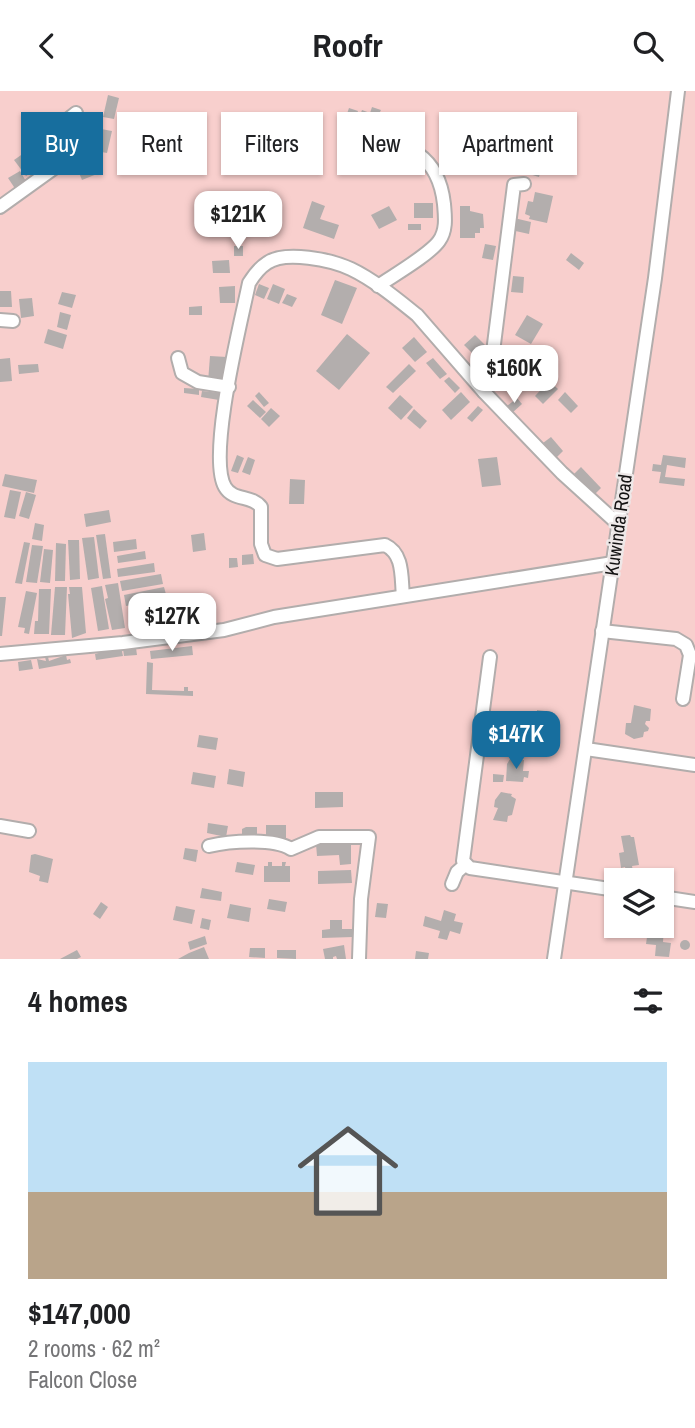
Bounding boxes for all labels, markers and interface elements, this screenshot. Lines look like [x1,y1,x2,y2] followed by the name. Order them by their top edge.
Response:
[313,24,382,67] text: Roofr
[28,27,66,65] icon: back
[629,27,667,65] icon: search
[21,112,103,175] chip: Buy
[117,112,207,175] chip: Rent
[221,112,323,175] chip: Filters
[337,112,425,175] chip: New
[439,112,577,175] chip: Apartment
[189,191,287,251] pin: $121K
[210,198,266,229] text: $121K
[465,345,563,405] pin: $160K
[486,352,542,383] text: $160K
[598,473,638,577] street label: Kuwinda Road
[123,594,221,653] pin: $127K
[144,600,200,631] text: $127K
[467,711,565,771] pin: $147K
[488,718,544,749] text: $147K
[604,868,674,938] map controls
[604,868,674,938] button: layers
[28,981,128,1021] text: 4 homes
[629,982,667,1020] icon: filters
[285,1108,411,1234] icon: home
[28,1293,131,1333] text: $147,000
[28,1333,160,1364] text: 2 rooms · 62 m²
[28,1364,137,1395] text: Falcon Close

